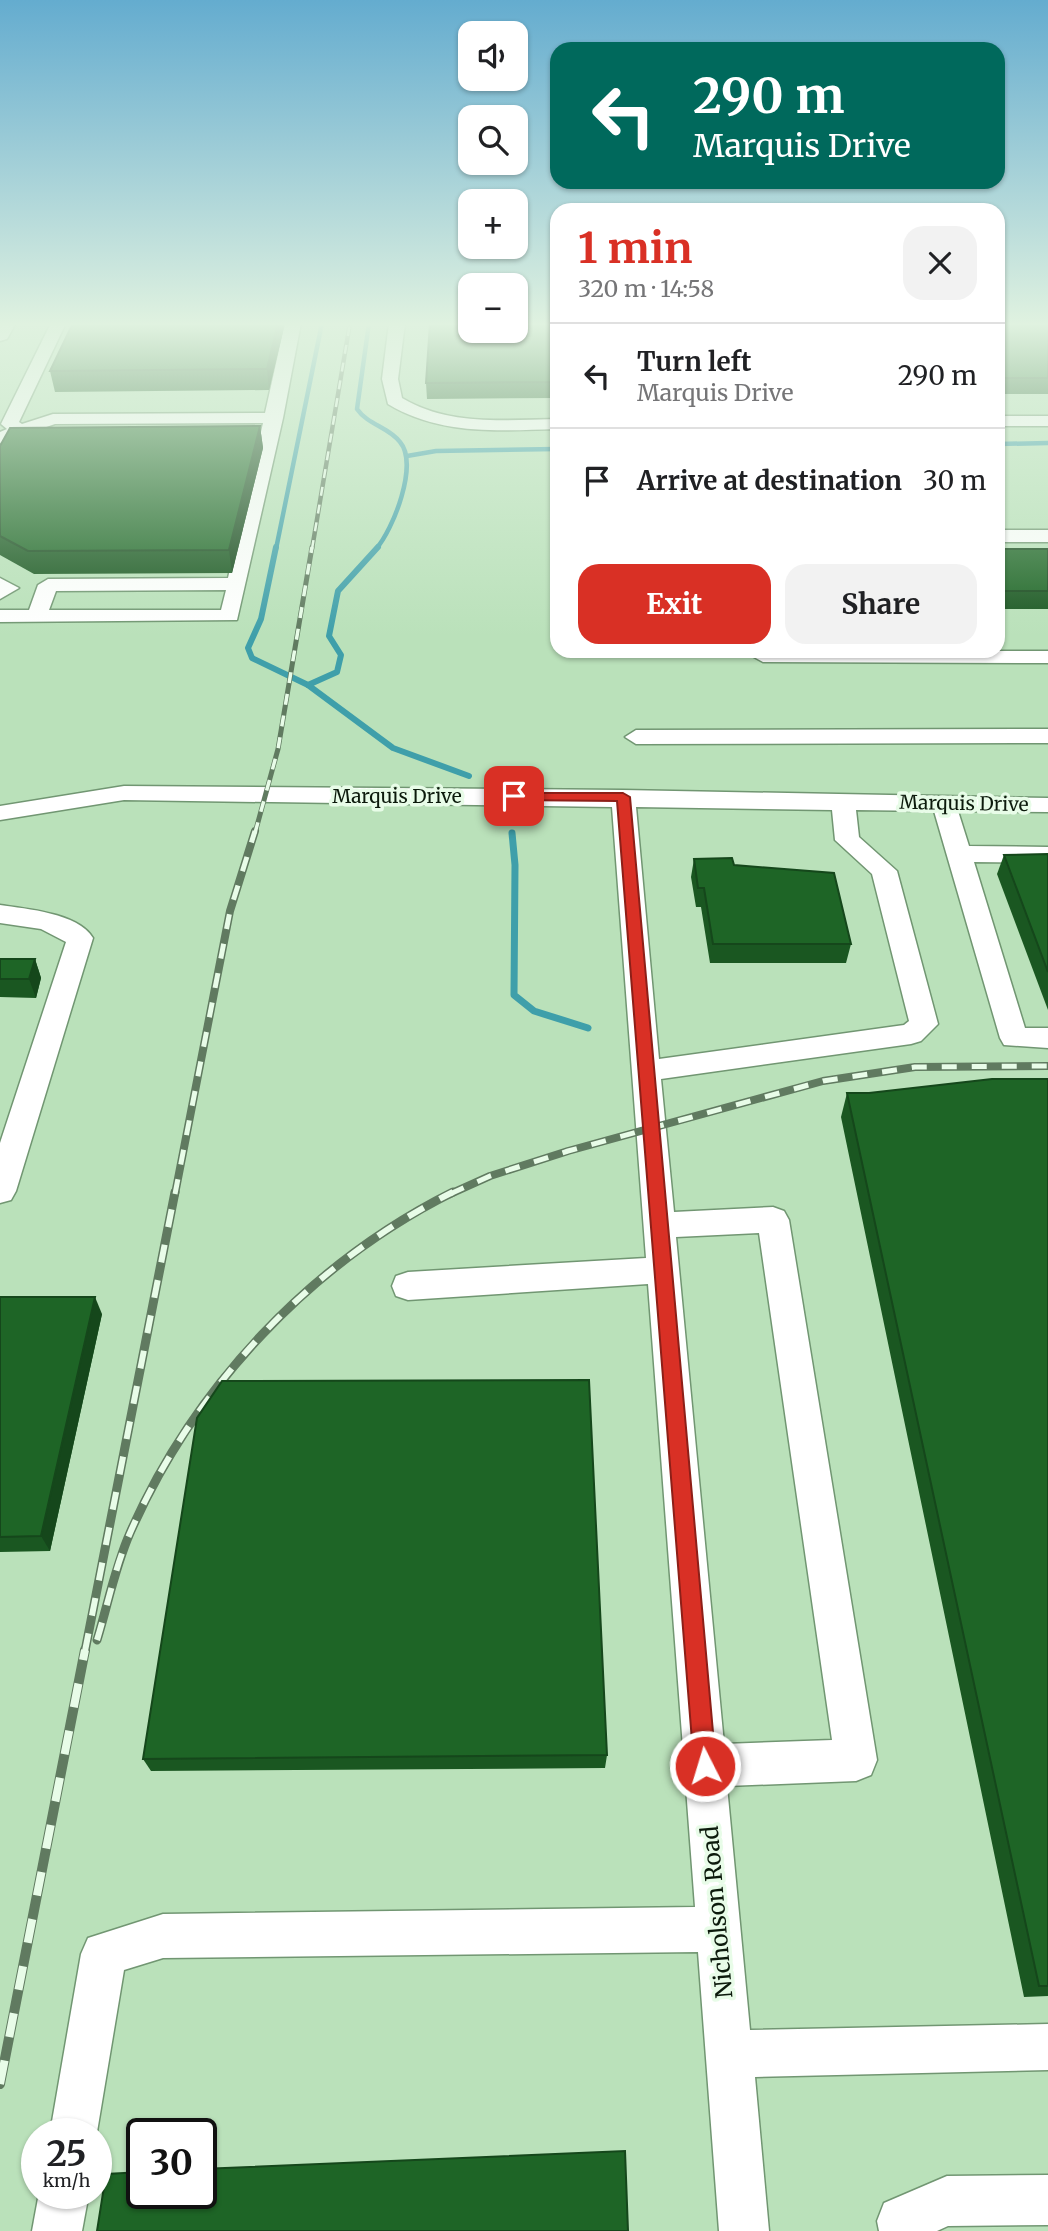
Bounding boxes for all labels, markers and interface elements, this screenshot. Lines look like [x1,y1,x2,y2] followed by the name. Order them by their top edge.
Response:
[458,21,528,343] map controls
[458,21,528,91] button: sound
[693,65,845,126] text: 290 m
[578,70,669,161] icon: left
[458,105,528,175] button: search
[693,126,911,166] text: Marquis Drive
[458,189,528,259] button: +
[578,222,692,274] text: 1 min
[903,226,977,300] button: close
[458,273,528,343] button: −
[578,274,714,303] text: 320 m · 14:58
[637,345,751,378] text: Turn left
[578,357,616,395] icon: left
[898,359,977,392] text: 290 m
[637,378,794,407] text: Marquis Drive
[578,462,616,500] icon: arrive
[637,464,902,497] text: Arrive at destination
[923,464,986,497] text: 30 m
[578,564,771,644] button: Exit
[785,564,977,644] button: Share
[484,766,544,826] pin
[495,777,533,815] icon: arrive
[332,784,462,808] street label: Marquis Drive
[899,790,1029,816] street label: Marquis Drive
[668,1729,742,1803] position arrow
[695,1824,738,1999] street label: Nicholson Road
[126,2118,217,2209] speed limit sign: 30
[46,2132,87,2176] text: 25
[43,2169,90,2192] text: km/h

